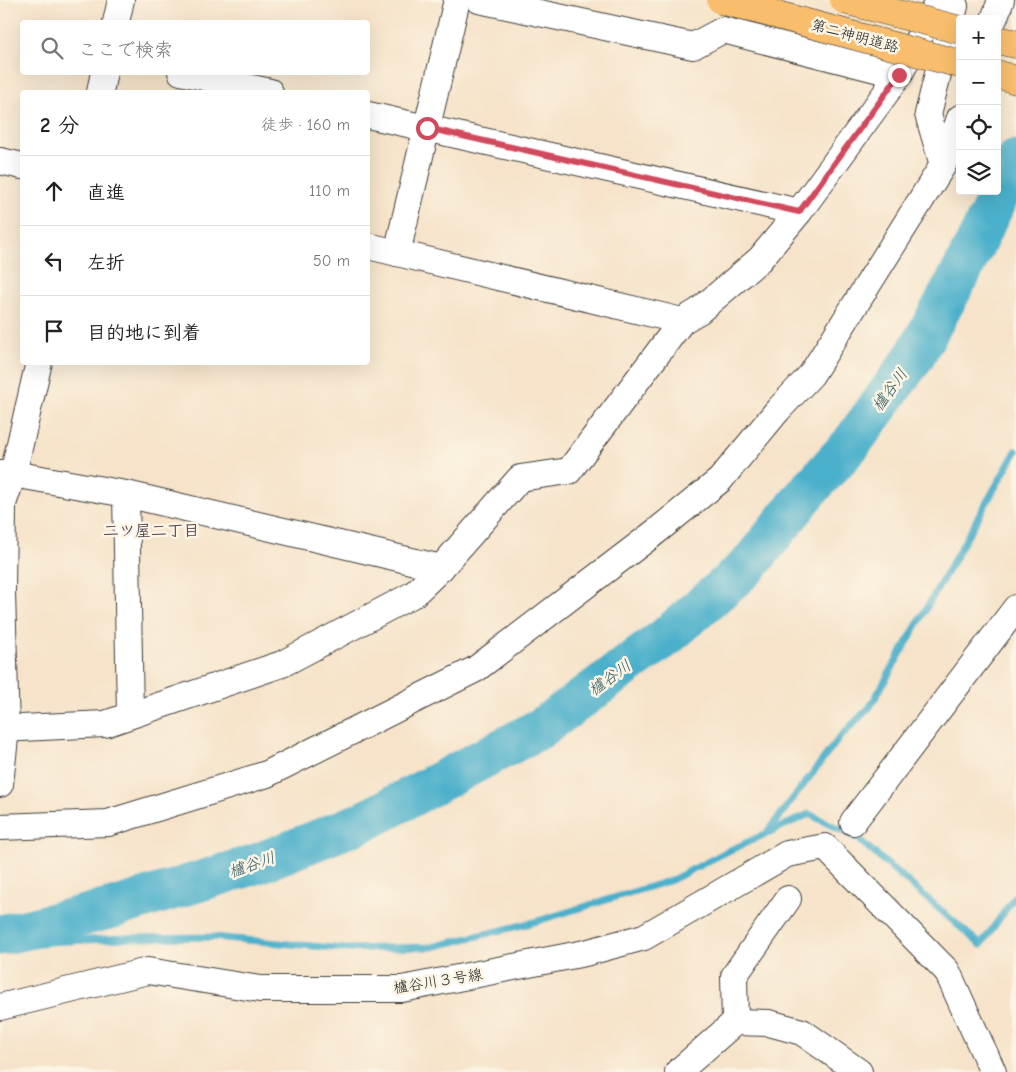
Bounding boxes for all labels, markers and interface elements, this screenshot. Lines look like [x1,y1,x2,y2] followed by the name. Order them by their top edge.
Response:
[956,15,1001,195] map controls
[956,15,1001,60] button: +
[809,16,901,56] street label: 第二神明道路
[20,20,370,75] search box
[38,34,66,62] icon: search
[78,39,173,61] text: ここで検索
[956,60,1001,105] button: −
[888,64,911,87] route end
[956,105,1001,150] button: locate
[40,113,79,137] text: 2 分
[261,116,350,134] text: 徒歩 · 160 m
[416,117,439,140] route start
[956,150,1001,195] button: layers
[40,177,68,205] icon: ahead
[87,182,125,204] text: 直進
[309,182,350,200] text: 110 m
[40,247,68,275] icon: left
[87,252,125,274] text: 左折
[313,252,350,270] text: 50 m
[40,317,68,345] icon: arrive
[87,322,201,344] text: 目的地に到着
[869,365,911,415] water label: 櫨谷川
[103,522,199,540] district label: 二ツ屋二丁目
[585,657,635,699] water label: 櫨谷川
[226,849,278,881] water label: 櫨谷川
[392,965,484,997] street label: 櫨谷川３号線

